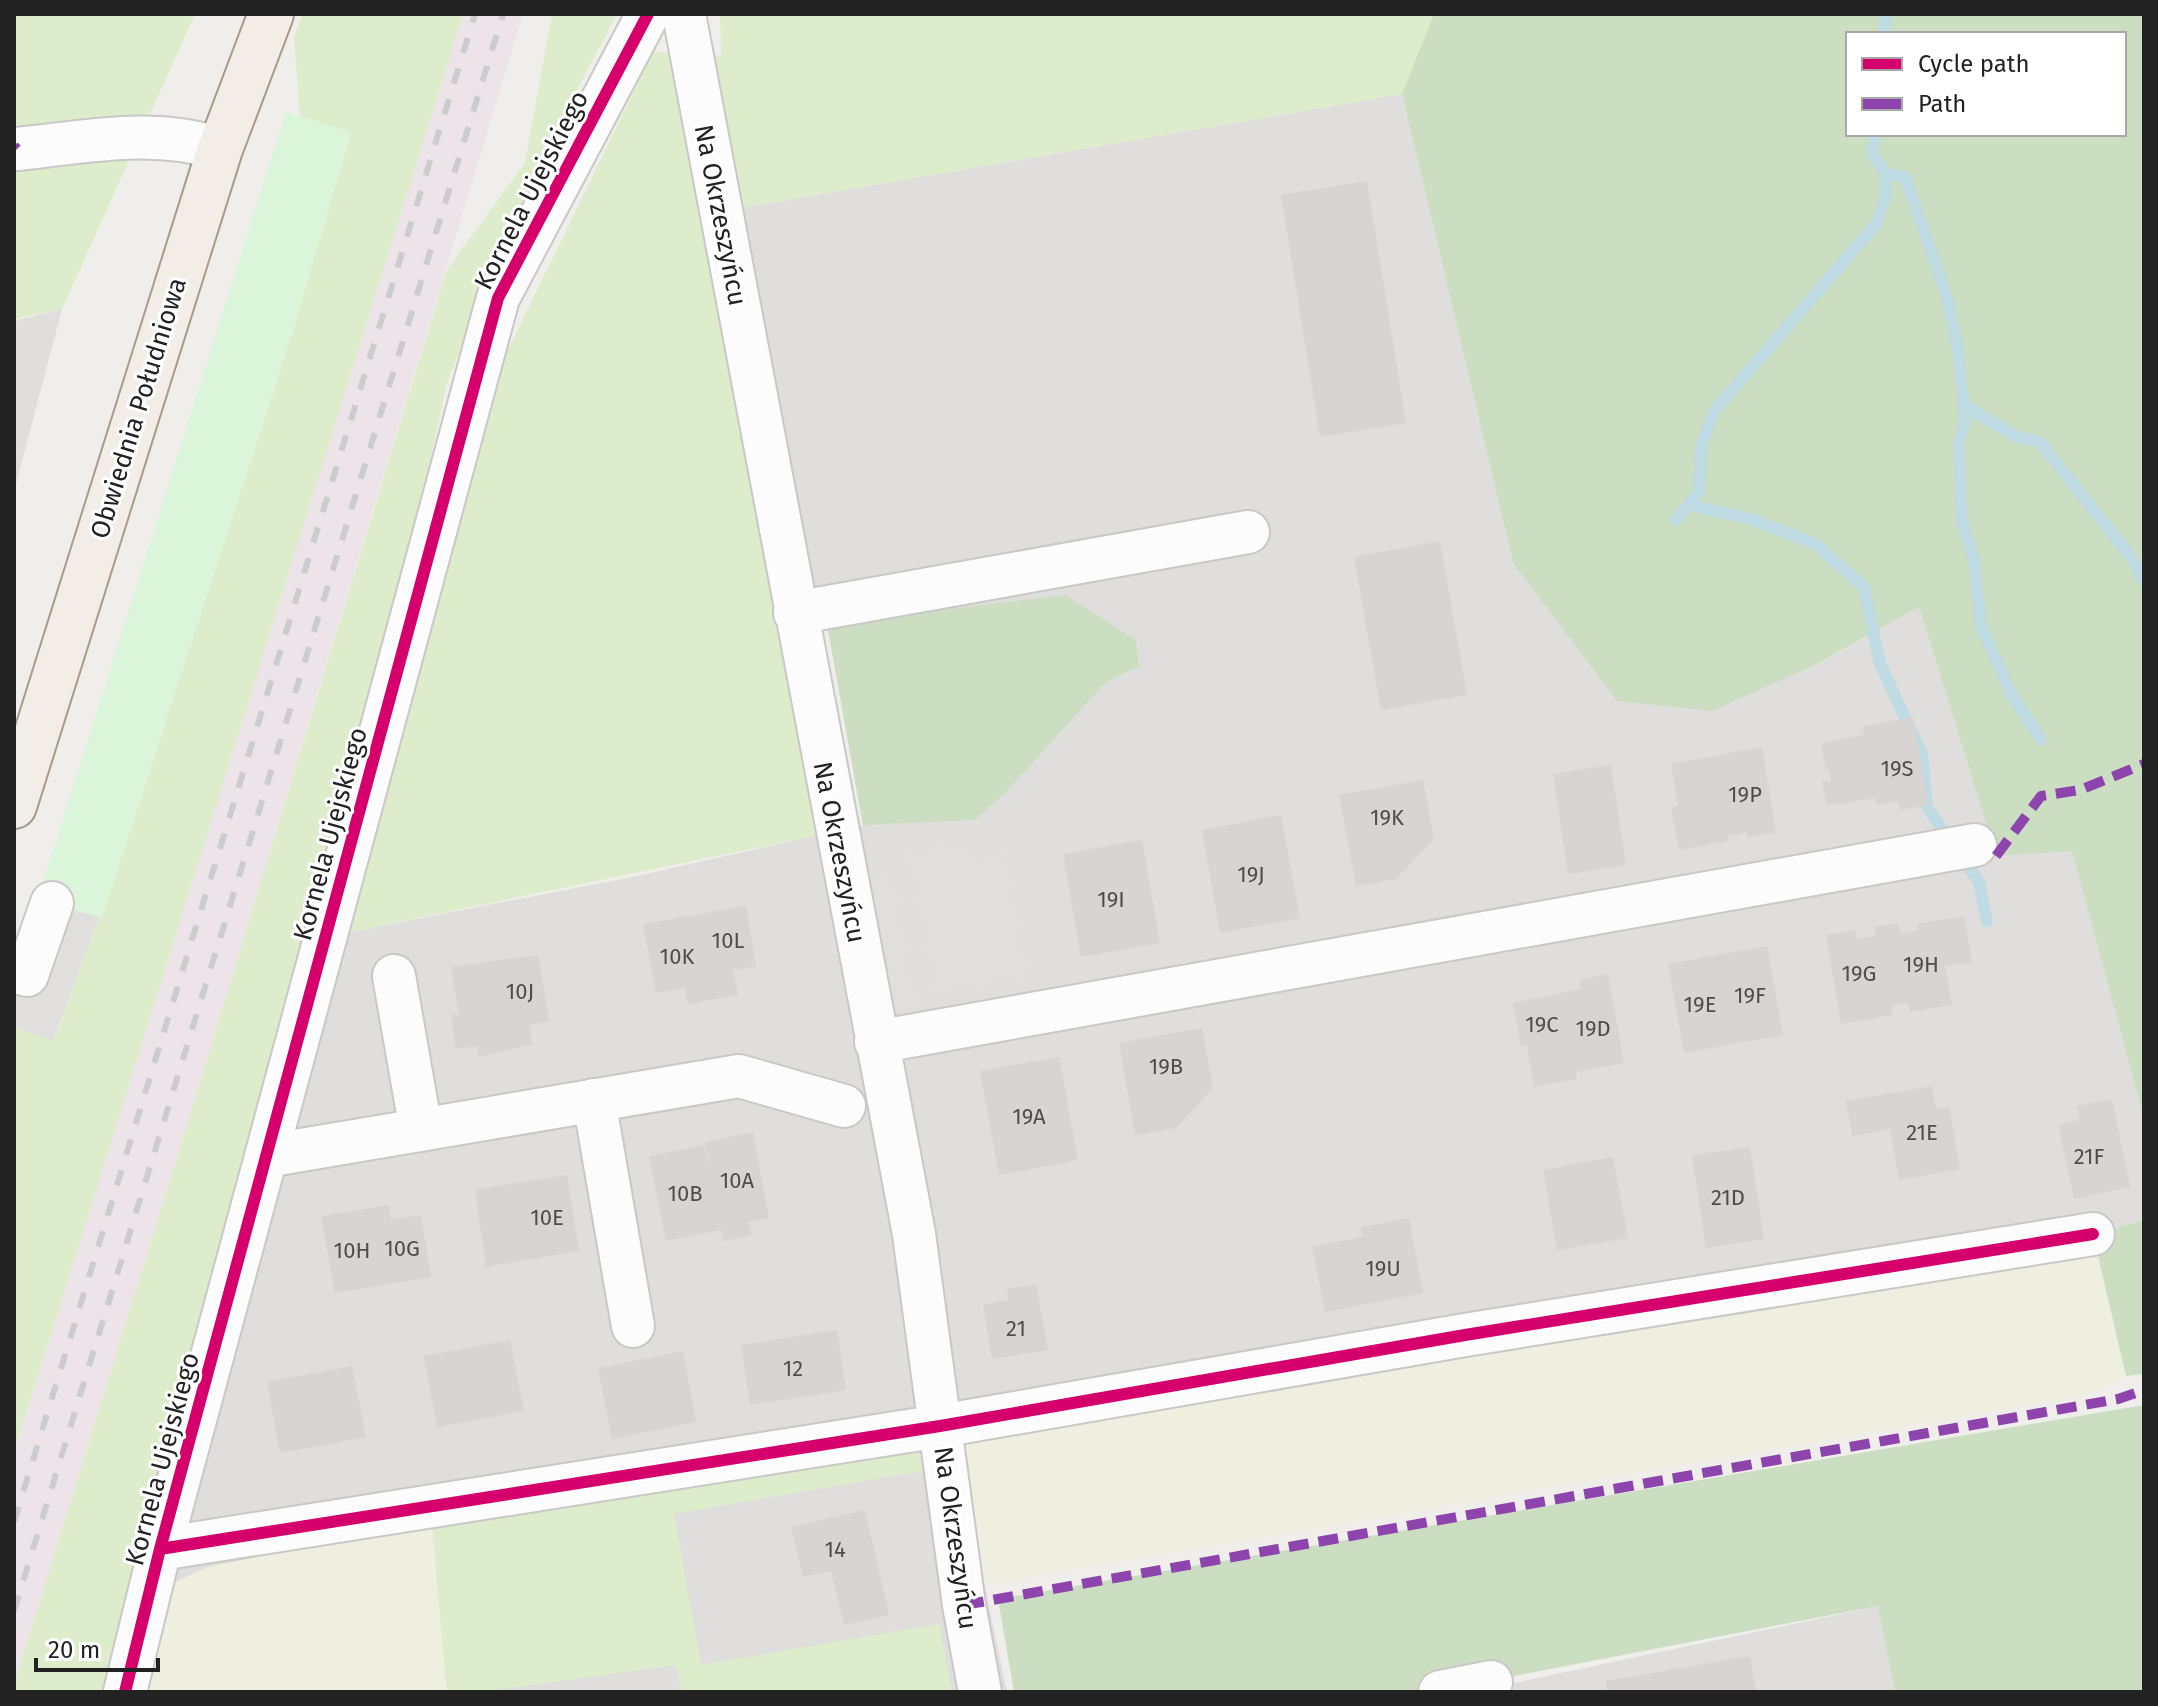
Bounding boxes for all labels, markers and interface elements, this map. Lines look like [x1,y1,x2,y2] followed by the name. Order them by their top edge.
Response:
[1846,32,2126,136] legend
[1918,50,2030,78] text: Cycle path
[468,85,595,295] street label: Kornela Ujejskiego
[1918,90,1966,118] text: Path
[688,122,753,308] street label: Na Okrzeszyńcu
[84,274,193,542] street label: Obwiednia Południowa
[287,724,374,944] street label: Kornela Ujejskiego
[1881,755,1913,782] house number: 19S
[807,759,872,945] street label: Na Okrzeszyńcu
[1728,781,1762,808] house number: 19P
[1370,804,1404,831] house number: 19K
[1237,861,1265,888] house number: 19J
[1097,886,1125,913] house number: 19I
[712,927,744,954] house number: 10L
[660,943,694,970] house number: 10K
[1903,951,1939,978] house number: 19H
[1842,960,1876,987] house number: 19G
[506,978,534,1005] house number: 10J
[1734,982,1766,1009] house number: 19F
[1684,991,1716,1018] house number: 19E
[1525,1011,1559,1038] house number: 19C
[1575,1015,1611,1042] house number: 19D
[1149,1053,1183,1080] house number: 19B
[1012,1103,1046,1130] house number: 19A
[1906,1119,1938,1146] house number: 21E
[2074,1143,2105,1170] house number: 21F
[720,1167,755,1194] house number: 10A
[667,1180,703,1207] house number: 10B
[1711,1184,1745,1211] house number: 21D
[530,1204,564,1231] house number: 10E
[384,1235,420,1262] house number: 10G
[334,1237,370,1264] house number: 10H
[1365,1255,1401,1282] house number: 19U
[1006,1315,1026,1342] house number: 21
[119,1349,206,1569] street label: Kornela Ujejskiego
[783,1355,803,1382] house number: 12
[927,1445,984,1631] street label: Na Okrzeszyńcu
[824,1536,846,1563] house number: 14
[36,1622,158,1672] scale bar
[48,1636,100,1664] text: 20 m

